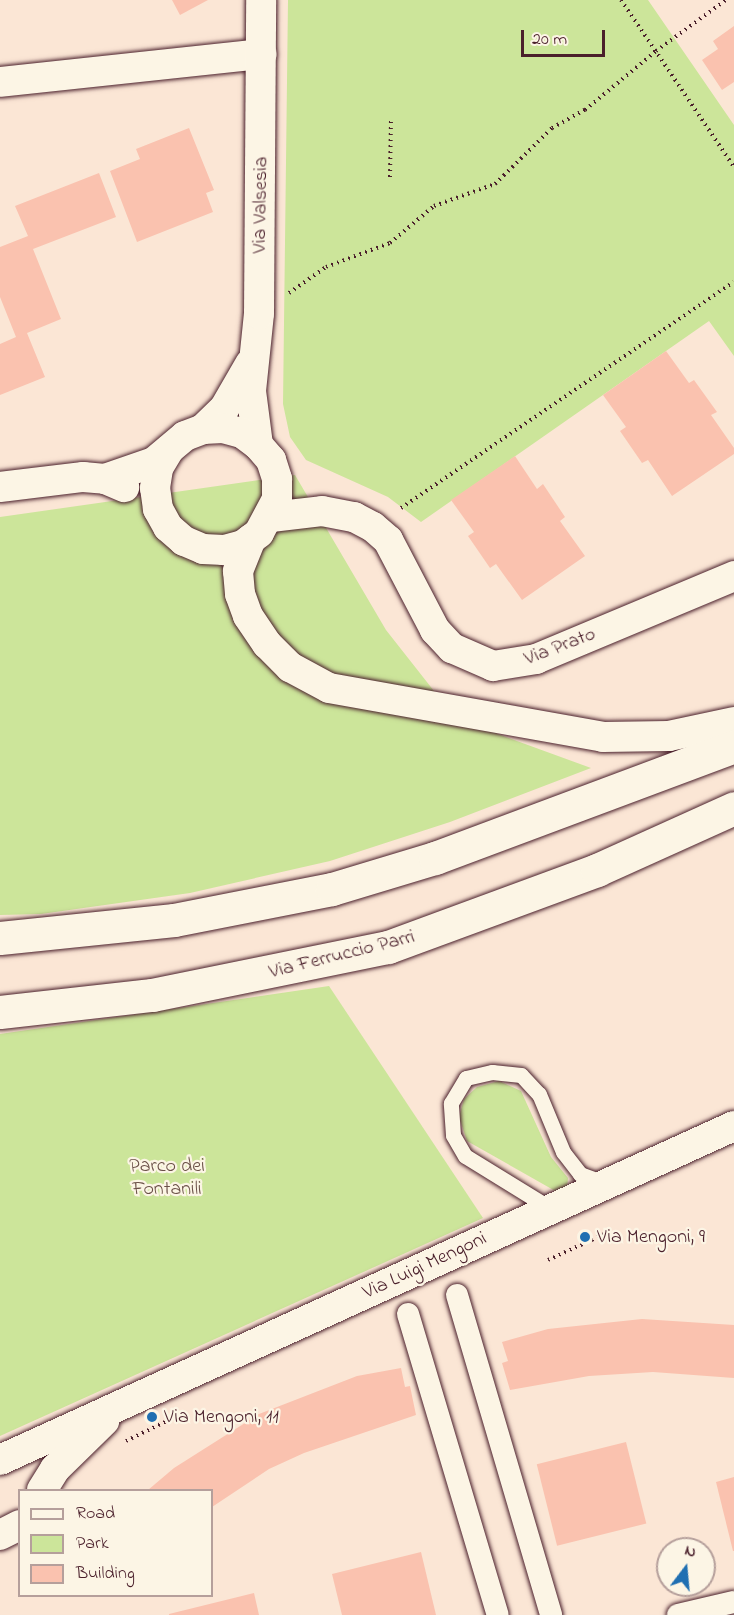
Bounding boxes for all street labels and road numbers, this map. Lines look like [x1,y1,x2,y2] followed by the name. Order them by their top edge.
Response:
[248,156,274,254] street label: Via Valsesia
[521,622,599,672] street label: Via Prato
[267,925,417,985] street label: Via Ferruccio Parri
[359,1227,491,1305] street label: Via Luigi Mengoni

